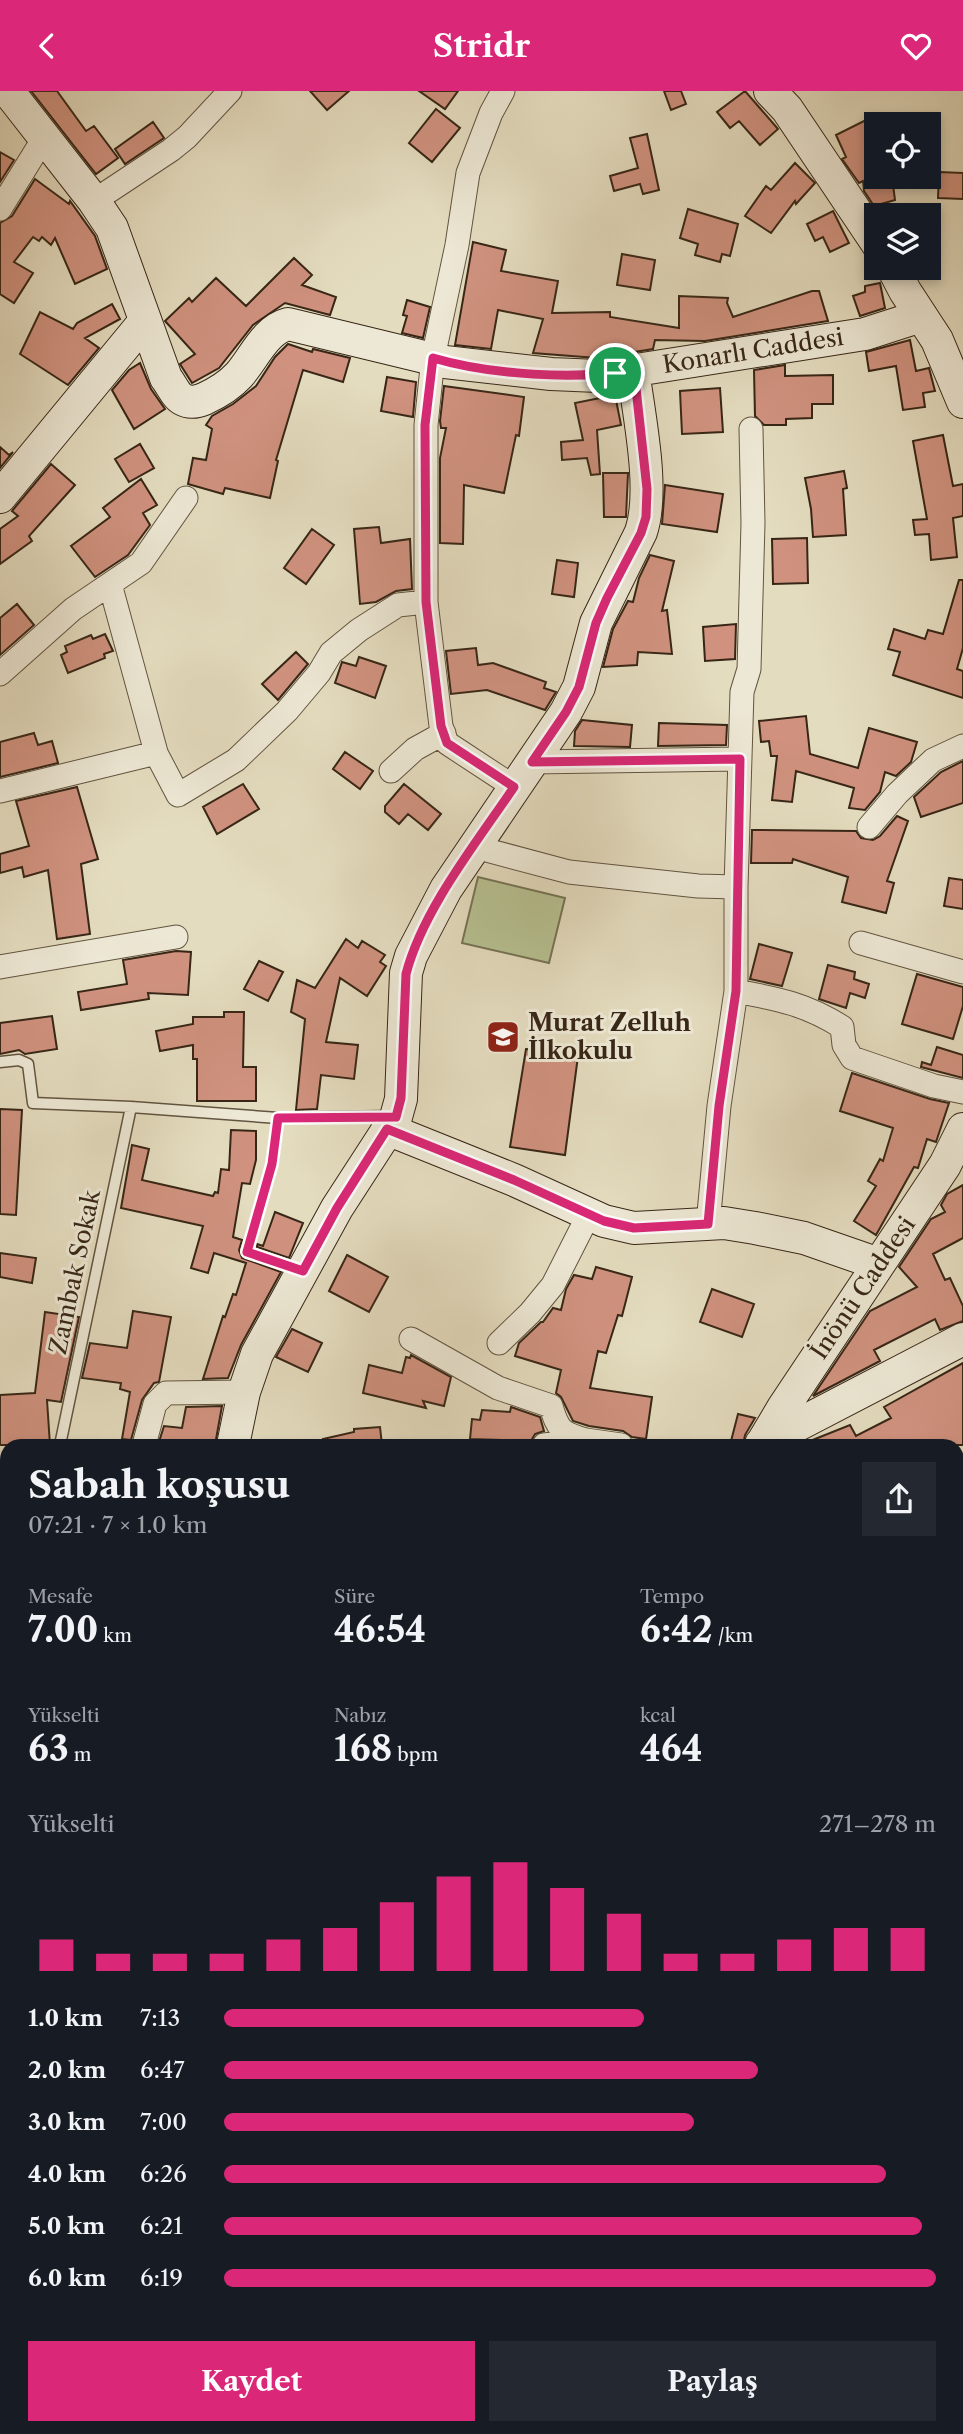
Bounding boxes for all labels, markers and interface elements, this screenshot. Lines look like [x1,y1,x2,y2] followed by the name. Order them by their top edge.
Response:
[433,26,530,65] text: Stridr
[28,27,66,65] icon: back
[897,27,935,65] icon: heart
[864,112,941,280] map controls
[864,112,941,189] button: locate
[864,203,941,280] button: layers
[660,322,845,379] street label: Konarlı Caddesi
[585,343,645,403] pin
[596,354,634,392] icon: arrive
[528,1008,691,1065] place label: Murat Zelluh İlkokulu
[484,1018,522,1056] school or university icon: Murat Zelluh İlkokulu
[43,1186,106,1357] street label: Zambak Sokak
[803,1210,921,1365] street label: İnönü Caddesi
[28,1461,290,1508] text: Sabah koşusu
[862,1462,936,1536] button: share
[28,1511,207,1539] text: 07:21 · 7 × 1.0 km
[28,1585,93,1608] text: Mesafe
[334,1585,375,1608] text: Süre
[640,1585,704,1608] text: Tempo
[28,1608,98,1651] text: 7.00
[334,1608,426,1651] text: 46:54
[640,1608,713,1651] text: 6:42
[98,1624,132,1647] text: km
[713,1624,753,1647] text: /km
[28,1704,99,1727] text: Yükselti
[334,1704,386,1727] text: Nabız
[640,1704,676,1727] text: kcal
[28,1727,69,1770] text: 63
[334,1727,392,1770] text: 168
[640,1727,702,1770] text: 464
[69,1743,91,1766] text: m
[392,1743,438,1766] text: bpm
[28,1810,115,1838] text: Yükselti
[819,1810,936,1838] text: 271–278 m
[28,2004,103,2032] text: 1.0 km
[140,2004,180,2032] text: 7:13
[28,2056,106,2084] text: 2.0 km
[140,2056,185,2084] text: 6:47
[28,2108,106,2136] text: 3.0 km
[140,2108,187,2136] text: 7:00
[28,2160,106,2188] text: 4.0 km
[140,2160,187,2188] text: 6:26
[28,2212,105,2240] text: 5.0 km
[140,2212,183,2240] text: 6:21
[28,2264,106,2292] text: 6.0 km
[140,2264,183,2292] text: 6:19
[28,2341,475,2421] button: Kaydet
[489,2341,936,2421] button: Paylaş

